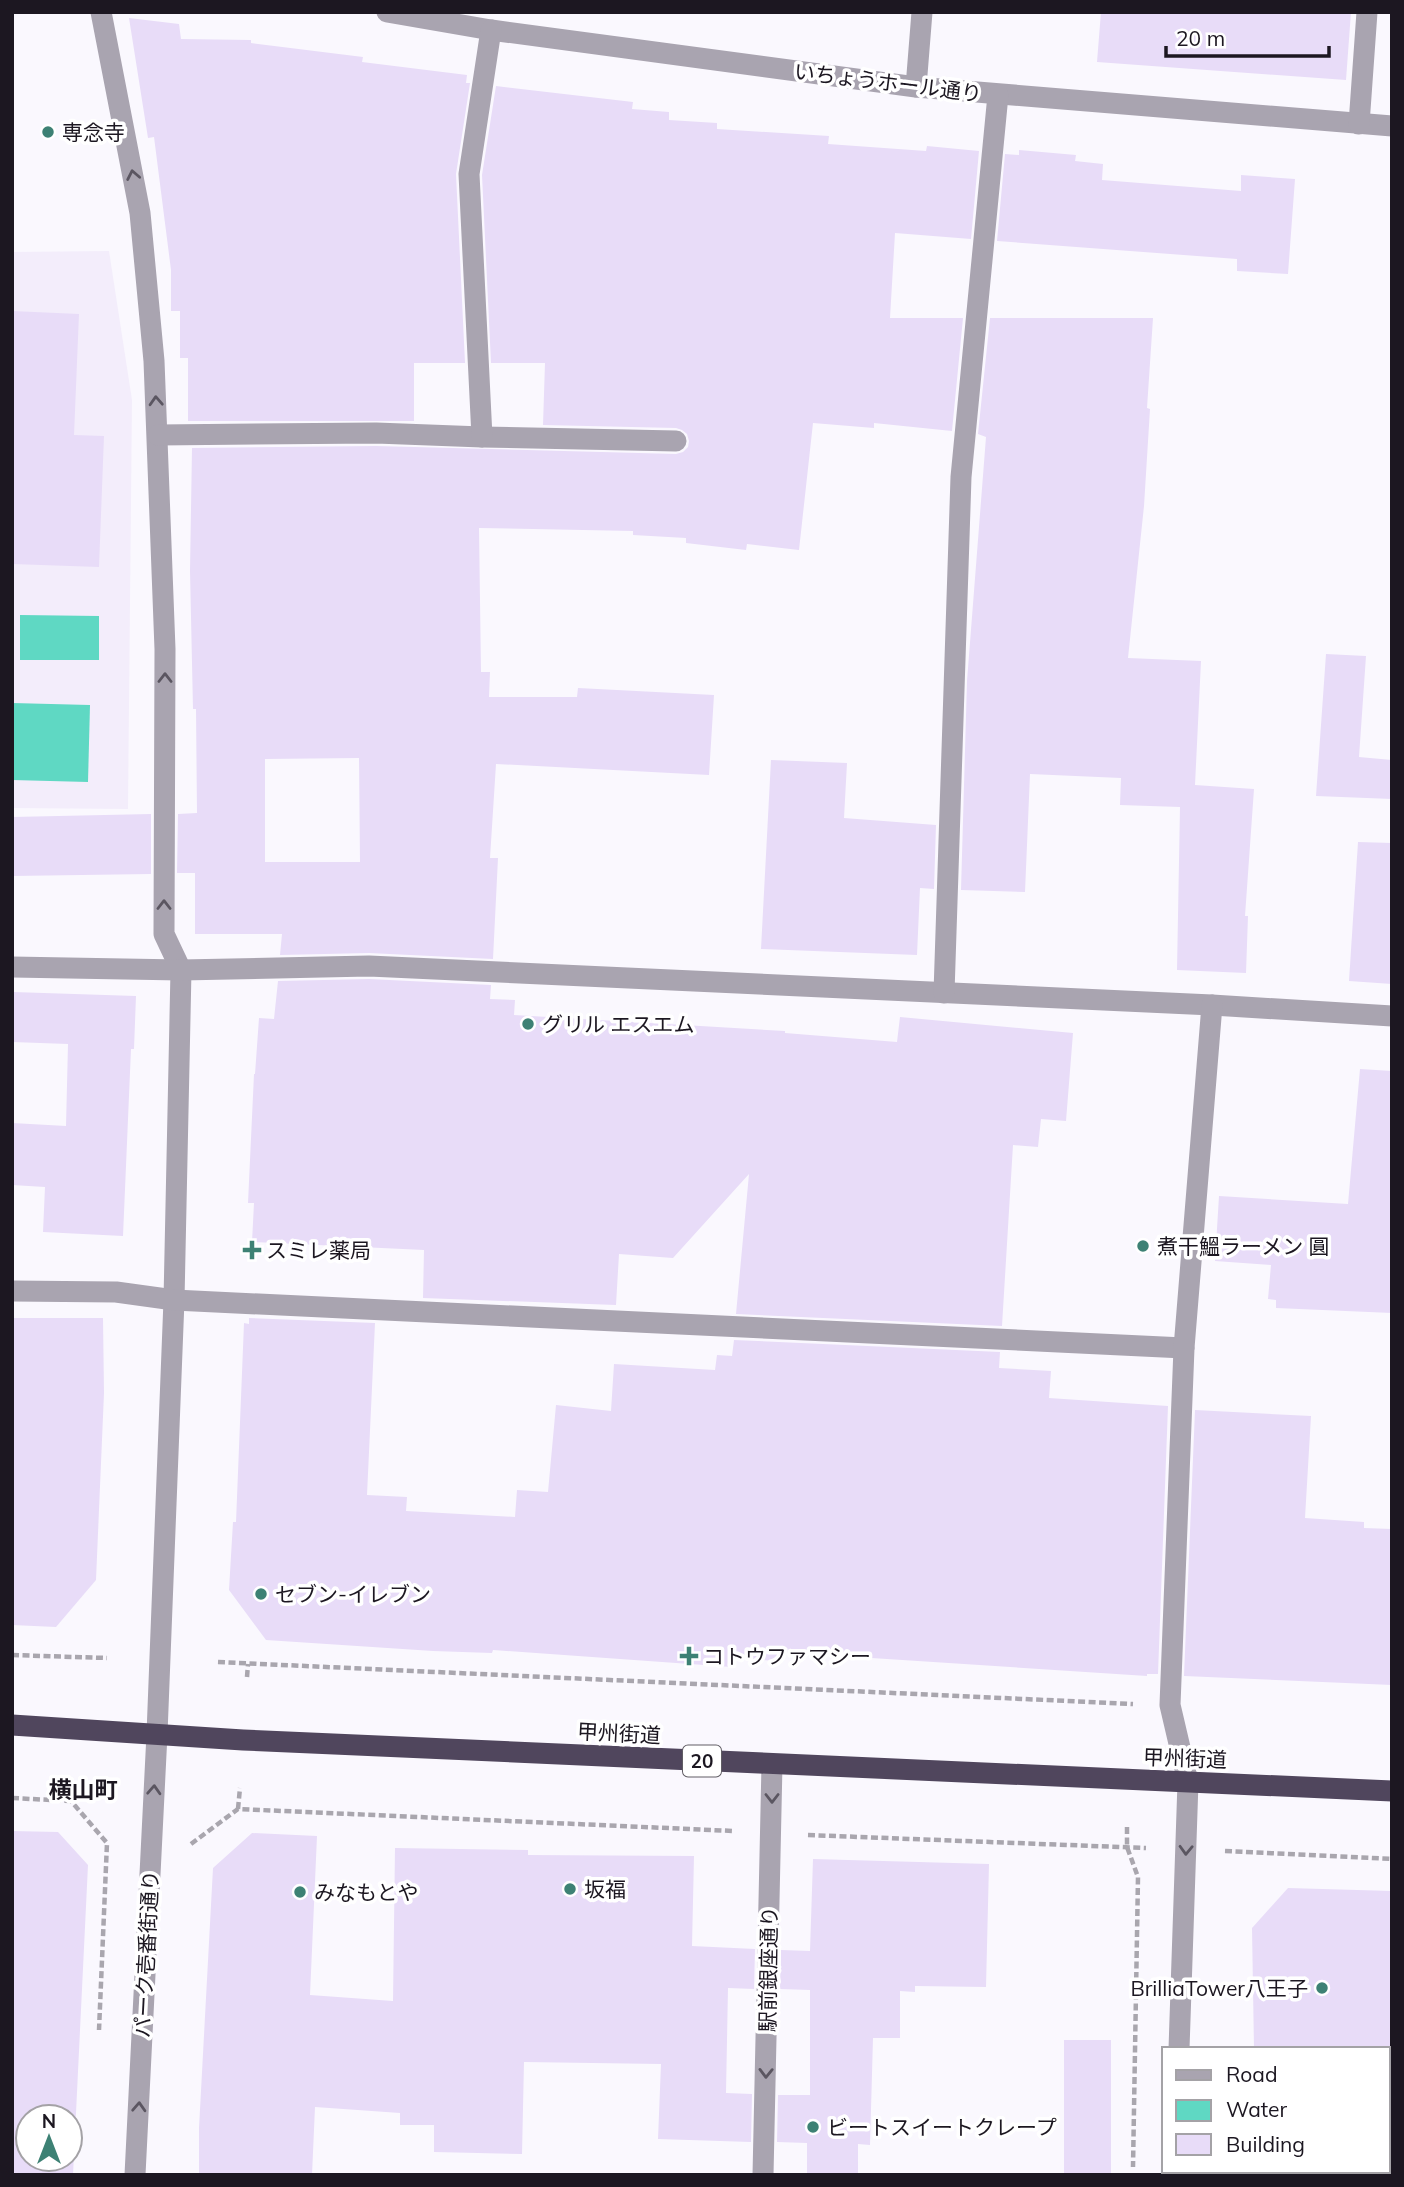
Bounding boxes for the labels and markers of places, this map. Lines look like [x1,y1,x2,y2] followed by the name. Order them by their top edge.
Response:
[62,119,125,145] place label: 専念寺
[40,124,56,140] marker: 専念寺
[542,1011,694,1037] place label: グリル エスエム
[520,1016,536,1032] marker: グリル エスエム
[1157,1233,1330,1259] place label: 煮干鰮ラーメン 圓
[266,1237,371,1263] place label: スミレ薬局
[1135,1238,1151,1254] marker: 煮干鰮ラーメン 圓
[244,1242,260,1258] marker: スミレ薬局
[275,1581,431,1607] place label: セブン-イレブン
[253,1586,269,1602] marker: セブン-イレブン
[703,1643,871,1669] place label: コトウファマシー
[681,1648,697,1664] marker: コトウファマシー
[584,1876,626,1902] place label: 坂福
[314,1879,419,1905] place label: みなもとや
[562,1881,578,1897] marker: 坂福
[292,1884,308,1900] marker: みなもとや
[1130,1975,1308,2001] place label: BrilliaTower八王子
[1314,1980,1330,1996] marker: BrilliaTower八王子
[827,2114,1057,2140] place label: ビートスイートクレープ
[805,2119,821,2135] marker: ビートスイートクレープ

